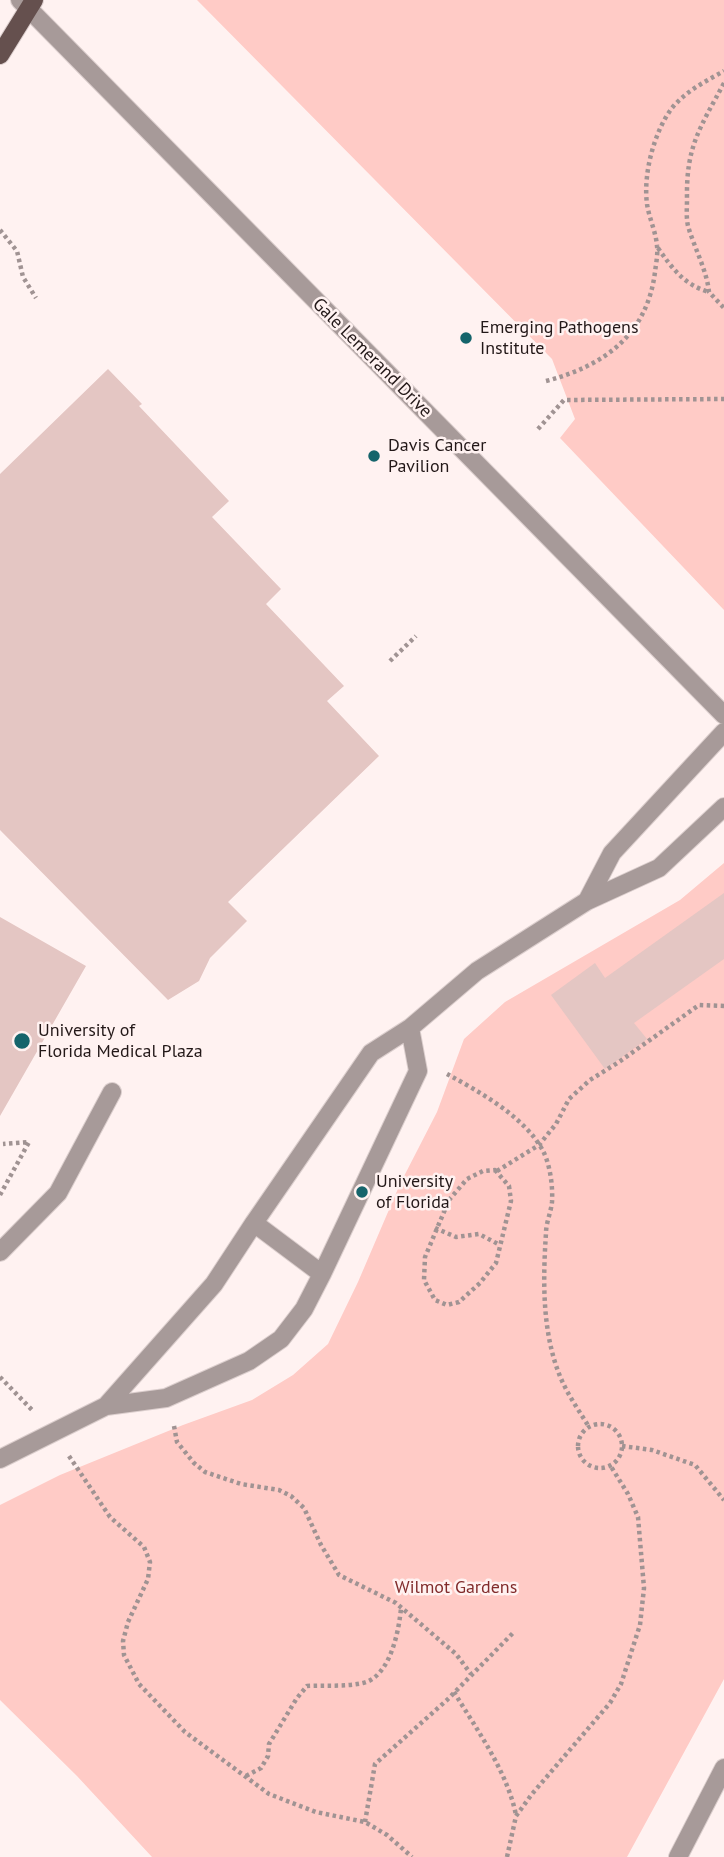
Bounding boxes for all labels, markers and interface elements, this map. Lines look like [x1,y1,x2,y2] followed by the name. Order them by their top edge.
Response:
[308,294,436,422] street label: Gale Lemerand Drive
[480,317,639,360] place label: Emerging Pathogens Institute
[458,330,474,346] marker: Emerging Pathogens Institute
[388,435,486,478] place label: Davis Cancer Pavilion
[366,448,382,464] marker: Davis Cancer Pavilion
[38,1020,203,1062] place label: University of Florida Medical Plaza
[12,1031,32,1051] marker: University of Florida Medical Plaza
[376,1171,453,1214] place label: University of Florida
[354,1184,370,1200] marker: University of Florida
[395,1577,517,1599] park label: Wilmot Gardens

